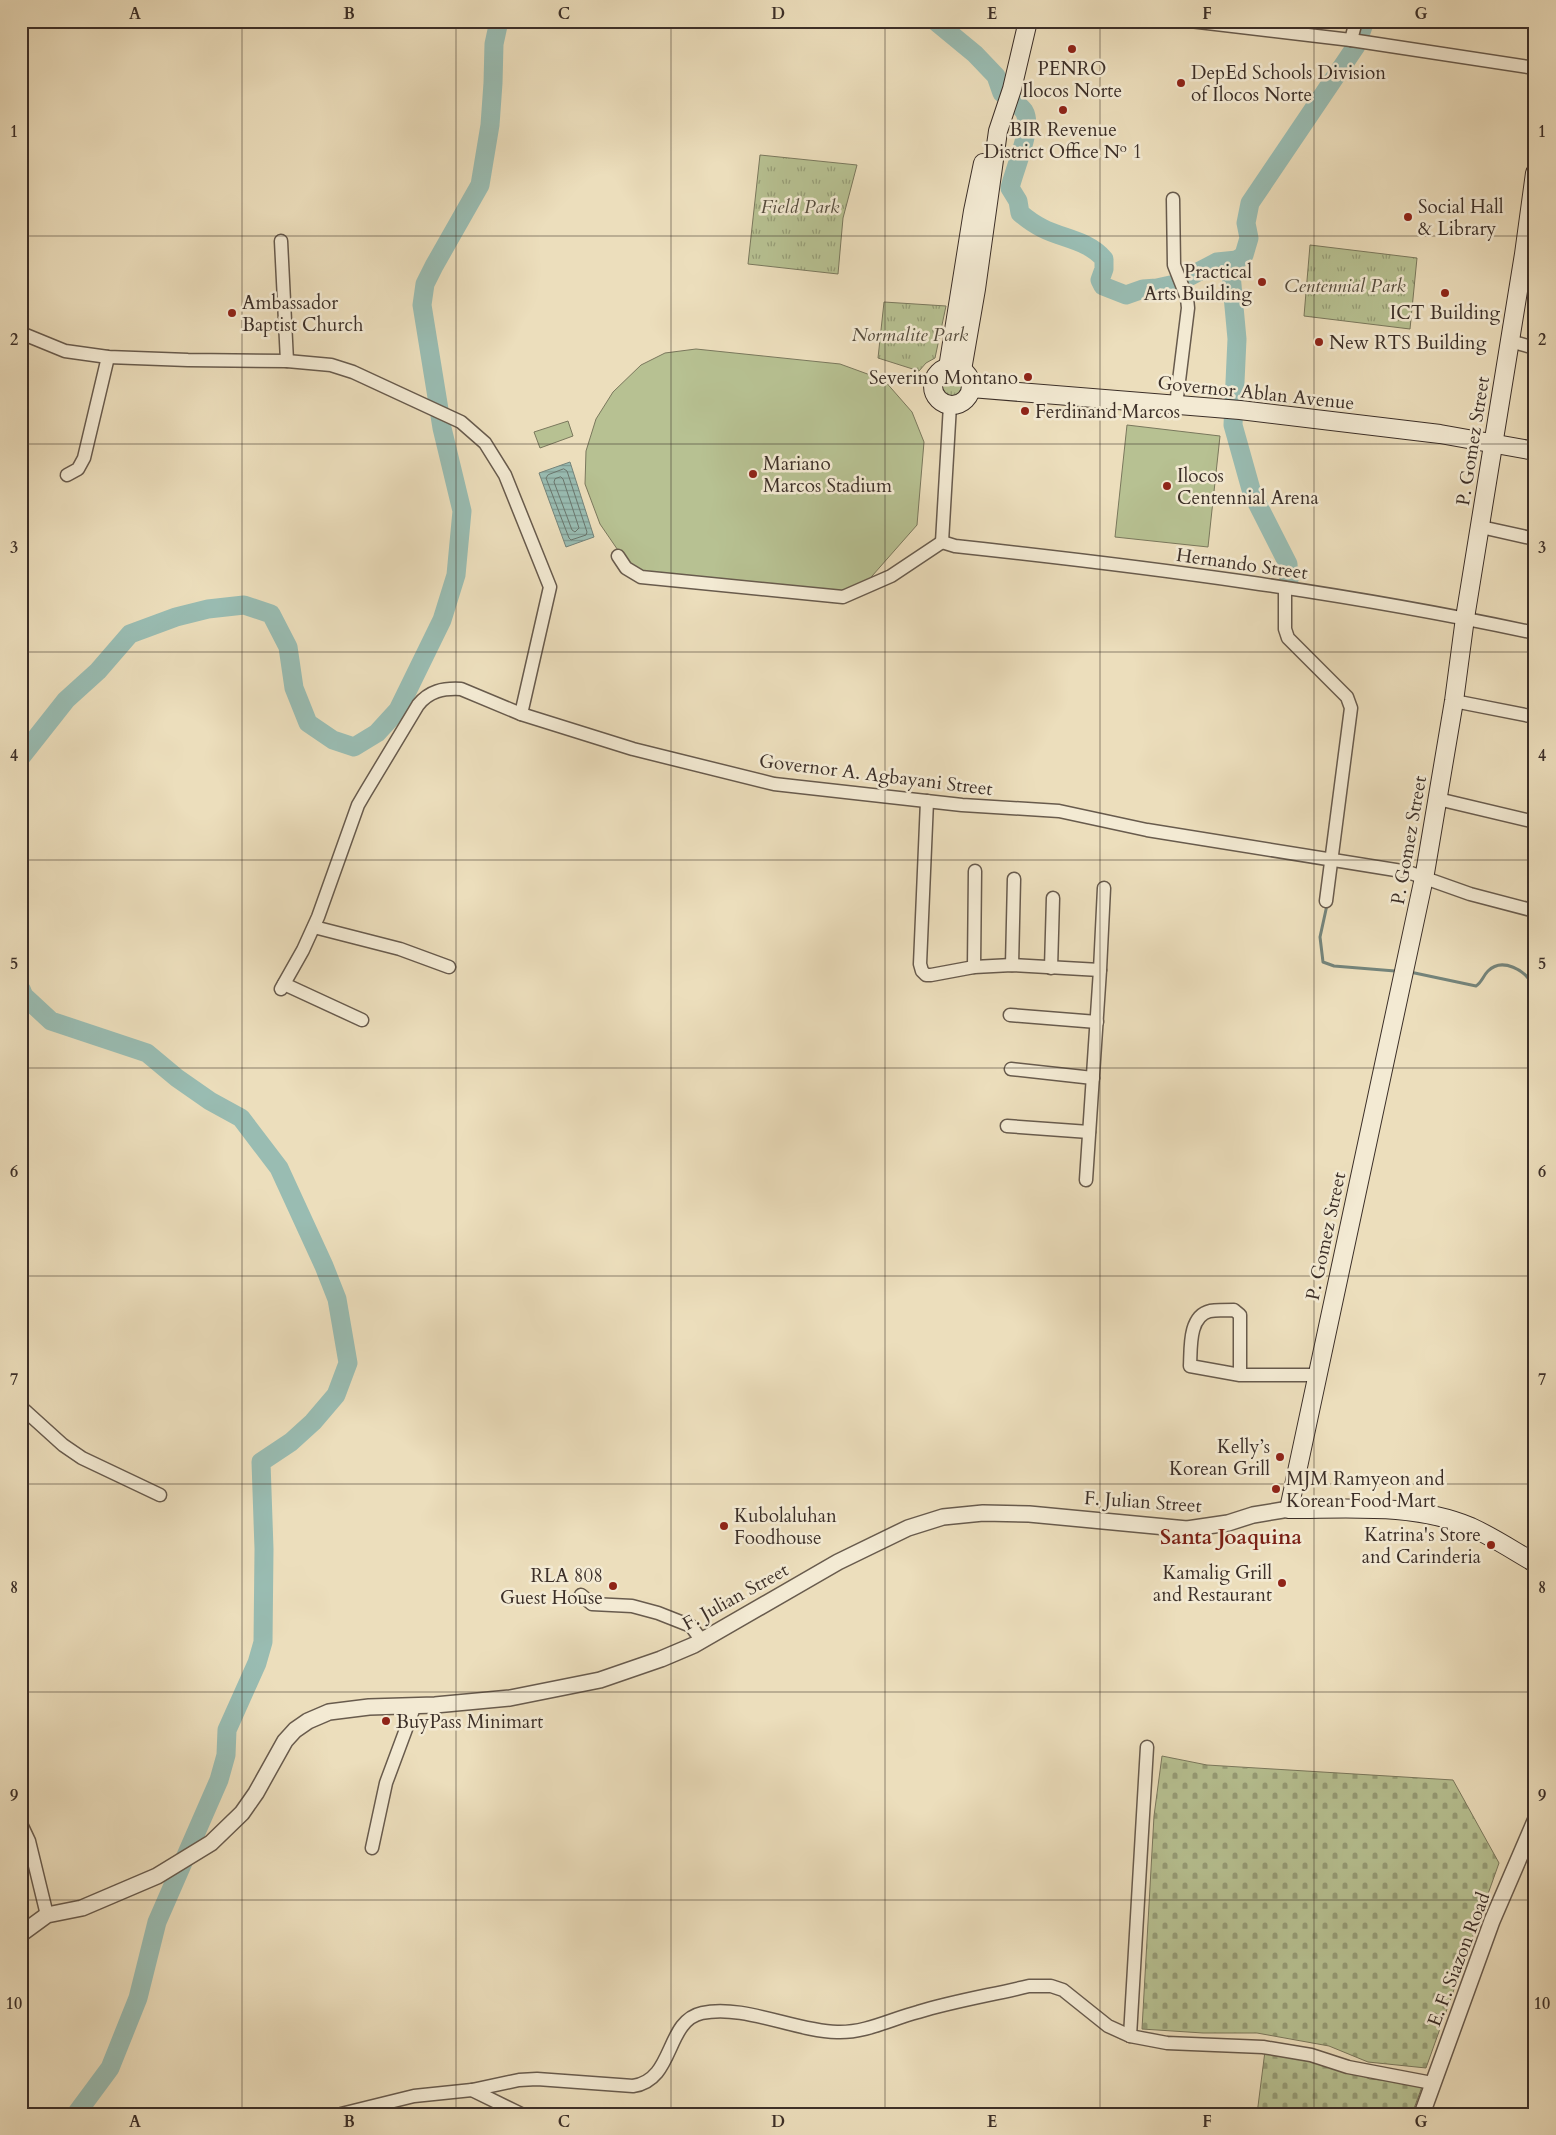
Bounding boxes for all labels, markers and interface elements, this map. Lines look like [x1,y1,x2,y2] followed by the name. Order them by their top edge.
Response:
[129,3,141,25] text: A
[343,3,355,25] text: B
[558,3,570,25] text: C
[771,3,785,25] text: D
[987,3,997,25] text: E
[1202,3,1212,25] text: F
[1414,3,1428,25] text: G
[1066,43,1078,55] marker: PENRO Ilocos Norte
[1022,56,1122,104] place label: PENRO Ilocos Norte
[1191,60,1386,108] place label: DepEd Schools Division of Ilocos Norte
[1175,77,1187,89] marker: DepEd Schools Division of Ilocos Norte
[1057,104,1069,116] marker: BIR Revenue District Office № 1
[984,117,1142,165] place label: BIR Revenue District Office № 1
[10,121,18,143] text: 1
[1538,121,1546,143] text: 1
[761,194,840,220] park label: Field Park
[1418,194,1504,242] place label: Social Hall & Library
[1402,211,1414,223] marker: Social Hall & Library
[1144,259,1252,307] place label: Practical Arts Building
[1284,273,1406,299] park label: Centennial Park
[1256,276,1268,288] marker: Practical Arts Building
[1439,287,1451,299] marker: ICT Building
[242,290,364,338] place label: Ambassador Baptist Church
[1390,300,1501,326] place label: ICT Building
[226,307,238,319] marker: Ambassador Baptist Church
[852,322,969,348] park label: Normalite Park
[10,329,18,351] text: 2
[1538,329,1546,351] text: 2
[1329,330,1487,356] place label: New RTS Building
[1313,336,1325,348] marker: New RTS Building
[869,365,1018,391] place label: Severino Montano
[1156,370,1356,416] street label: Governor Ablan Avenue
[1022,371,1034,383] marker: Severino Montano
[1450,375,1496,508] street label: P. Gomez Street
[1035,399,1180,425] place label: Ferdinand Marcos
[1019,405,1031,417] marker: Ferdinand Marcos
[763,451,893,499] place label: Mariano Marcos Stadium
[1177,463,1319,511] place label: Ilocos Centennial Arena
[747,468,759,480] marker: Mariano Marcos Stadium
[1161,480,1173,492] marker: Ilocos Centennial Arena
[10,537,18,559] text: 3
[1538,537,1546,559] text: 3
[1174,542,1309,586] street label: Hernando Street
[10,745,18,767] text: 4
[1538,745,1546,767] text: 4
[758,748,994,802] street label: Governor A. Agbayani Street
[1385,774,1433,907] street label: P. Gomez Street
[10,953,18,975] text: 5
[1538,953,1546,975] text: 5
[10,1161,18,1183] text: 6
[1538,1161,1546,1183] text: 6
[1300,1170,1352,1303] street label: P. Gomez Street
[10,1369,18,1391] text: 7
[1538,1369,1546,1391] text: 7
[1169,1434,1270,1482] place label: Kelly’s Korean Grill
[1274,1451,1286,1463] marker: Kelly’s Korean Grill
[1286,1466,1445,1514] place label: MJM Ramyeon and Korean Food Mart
[1270,1483,1282,1495] marker: MJM Ramyeon and Korean Food Mart
[1083,1485,1202,1519] street label: F. Julian Street
[734,1503,837,1551] place label: Kubolaluhan Foodhouse
[718,1520,730,1532] marker: Kubolaluhan Foodhouse
[1362,1522,1481,1570] place label: Katrina's Store and Carinderia
[1160,1523,1303,1552] district label: Santa Joaquina
[1485,1539,1497,1551] marker: Katrina's Store and Carinderia
[678,1557,793,1637] street label: F. Julian Street
[1153,1560,1272,1608] place label: Kamalig Grill and Restaurant
[500,1563,603,1611] place label: RLA 808 Guest House
[10,1577,18,1599] text: 8
[1276,1577,1288,1589] marker: Kamalig Grill and Restaurant
[1538,1577,1546,1599] text: 8
[607,1580,619,1592] marker: RLA 808 Guest House
[396,1709,543,1735] place label: BuyPass Minimart
[380,1715,392,1727] marker: BuyPass Minimart
[10,1785,18,1807] text: 9
[1538,1785,1546,1807] text: 9
[1421,1888,1496,2030] street label: E. F. Siazon Road
[6,1993,22,2015] text: 10
[1534,1993,1550,2015] text: 10
[129,2111,141,2133] text: A
[343,2111,355,2133] text: B
[558,2111,570,2133] text: C
[771,2111,785,2133] text: D
[987,2111,997,2133] text: E
[1202,2111,1212,2133] text: F
[1414,2111,1428,2133] text: G

